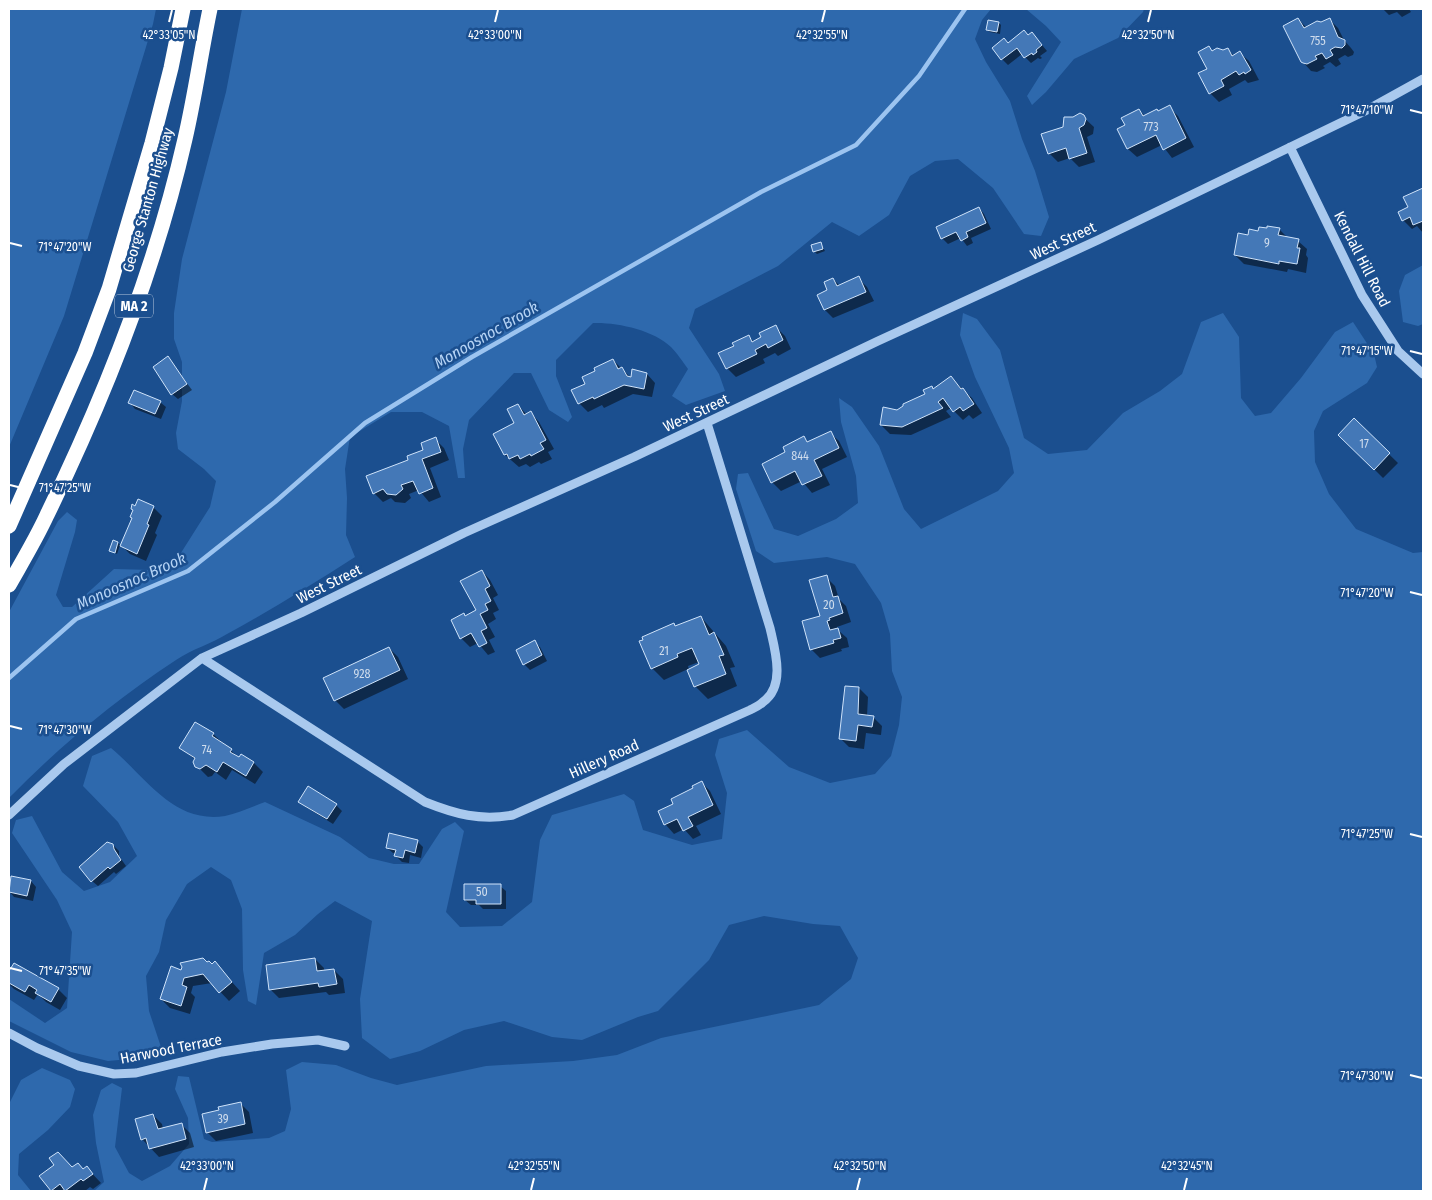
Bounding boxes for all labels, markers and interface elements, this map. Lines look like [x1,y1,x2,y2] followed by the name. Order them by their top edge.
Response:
[143,28,195,42] text: 42°33'05"N
[468,28,522,42] text: 42°33'00"N
[796,28,848,42] text: 42°32'55"N
[1121,28,1175,42] text: 42°32'50"N
[1310,34,1326,48] house number: 755
[1341,103,1393,117] text: 71°47'10"W
[1143,120,1159,134] house number: 773
[119,125,177,274] street label: George Stanton Highway
[1330,208,1394,310] street label: Kendall Hill Road
[1027,218,1099,264] street label: West Street
[1264,236,1270,250] house number: 9
[39,240,91,254] text: 71°47'20"W
[115,294,153,318] road number: MA 2
[430,297,542,373] water label: Monoosnoc Brook
[1341,344,1393,358] text: 71°47'15"W
[660,390,732,436] street label: West Street
[1359,437,1369,451] house number: 17
[791,449,809,463] house number: 844
[39,481,91,495] text: 71°47'25"W
[74,548,189,614] water label: Monoosnoc Brook
[293,560,365,607] street label: West Street
[1341,586,1393,600] text: 71°47'20"W
[823,598,835,612] house number: 20
[659,644,669,658] house number: 21
[354,667,370,681] house number: 928
[38,723,92,737] text: 71°47'30"W
[566,736,642,782] street label: Hillery Road
[202,743,212,757] house number: 74
[1341,827,1393,841] text: 71°47'25"W
[476,885,488,899] house number: 50
[39,964,91,978] text: 71°47'35"W
[119,1030,223,1068] street label: Harwood Terrace
[1340,1069,1394,1083] text: 71°47'30"W
[217,1112,229,1126] house number: 39
[180,1159,234,1173] text: 42°33'00"N
[508,1159,560,1173] text: 42°32'55"N
[833,1159,887,1173] text: 42°32'50"N
[1161,1159,1213,1173] text: 42°32'45"N

